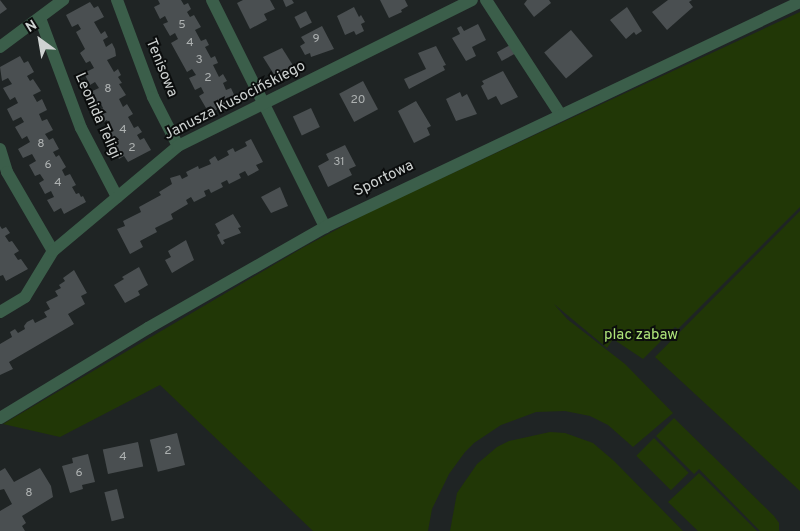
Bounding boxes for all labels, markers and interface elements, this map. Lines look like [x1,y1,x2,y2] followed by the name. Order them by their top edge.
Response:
[15,15,65,65] north arrow
[23,17,41,37] text: N
[178,19,186,33] house number: 5
[312,33,320,47] house number: 9
[141,36,181,100] street label: Tenisowa
[186,37,194,51] house number: 4
[195,54,203,68] house number: 3
[161,57,309,145] street label: Janusza Kusocińskiego
[70,70,124,162] street label: Leonida Teligi
[204,72,212,86] house number: 2
[104,83,112,97] house number: 8
[350,94,366,108] house number: 20
[119,124,127,138] house number: 4
[37,138,45,152] house number: 8
[128,142,136,156] house number: 2
[333,156,345,170] house number: 31
[351,157,417,201] street label: Sportowa
[44,159,52,173] house number: 6
[54,177,62,191] house number: 4
[604,327,678,345] park label: plac zabaw
[164,445,172,459] house number: 2
[119,451,127,465] house number: 4
[75,467,83,481] house number: 6
[25,487,33,501] house number: 8

